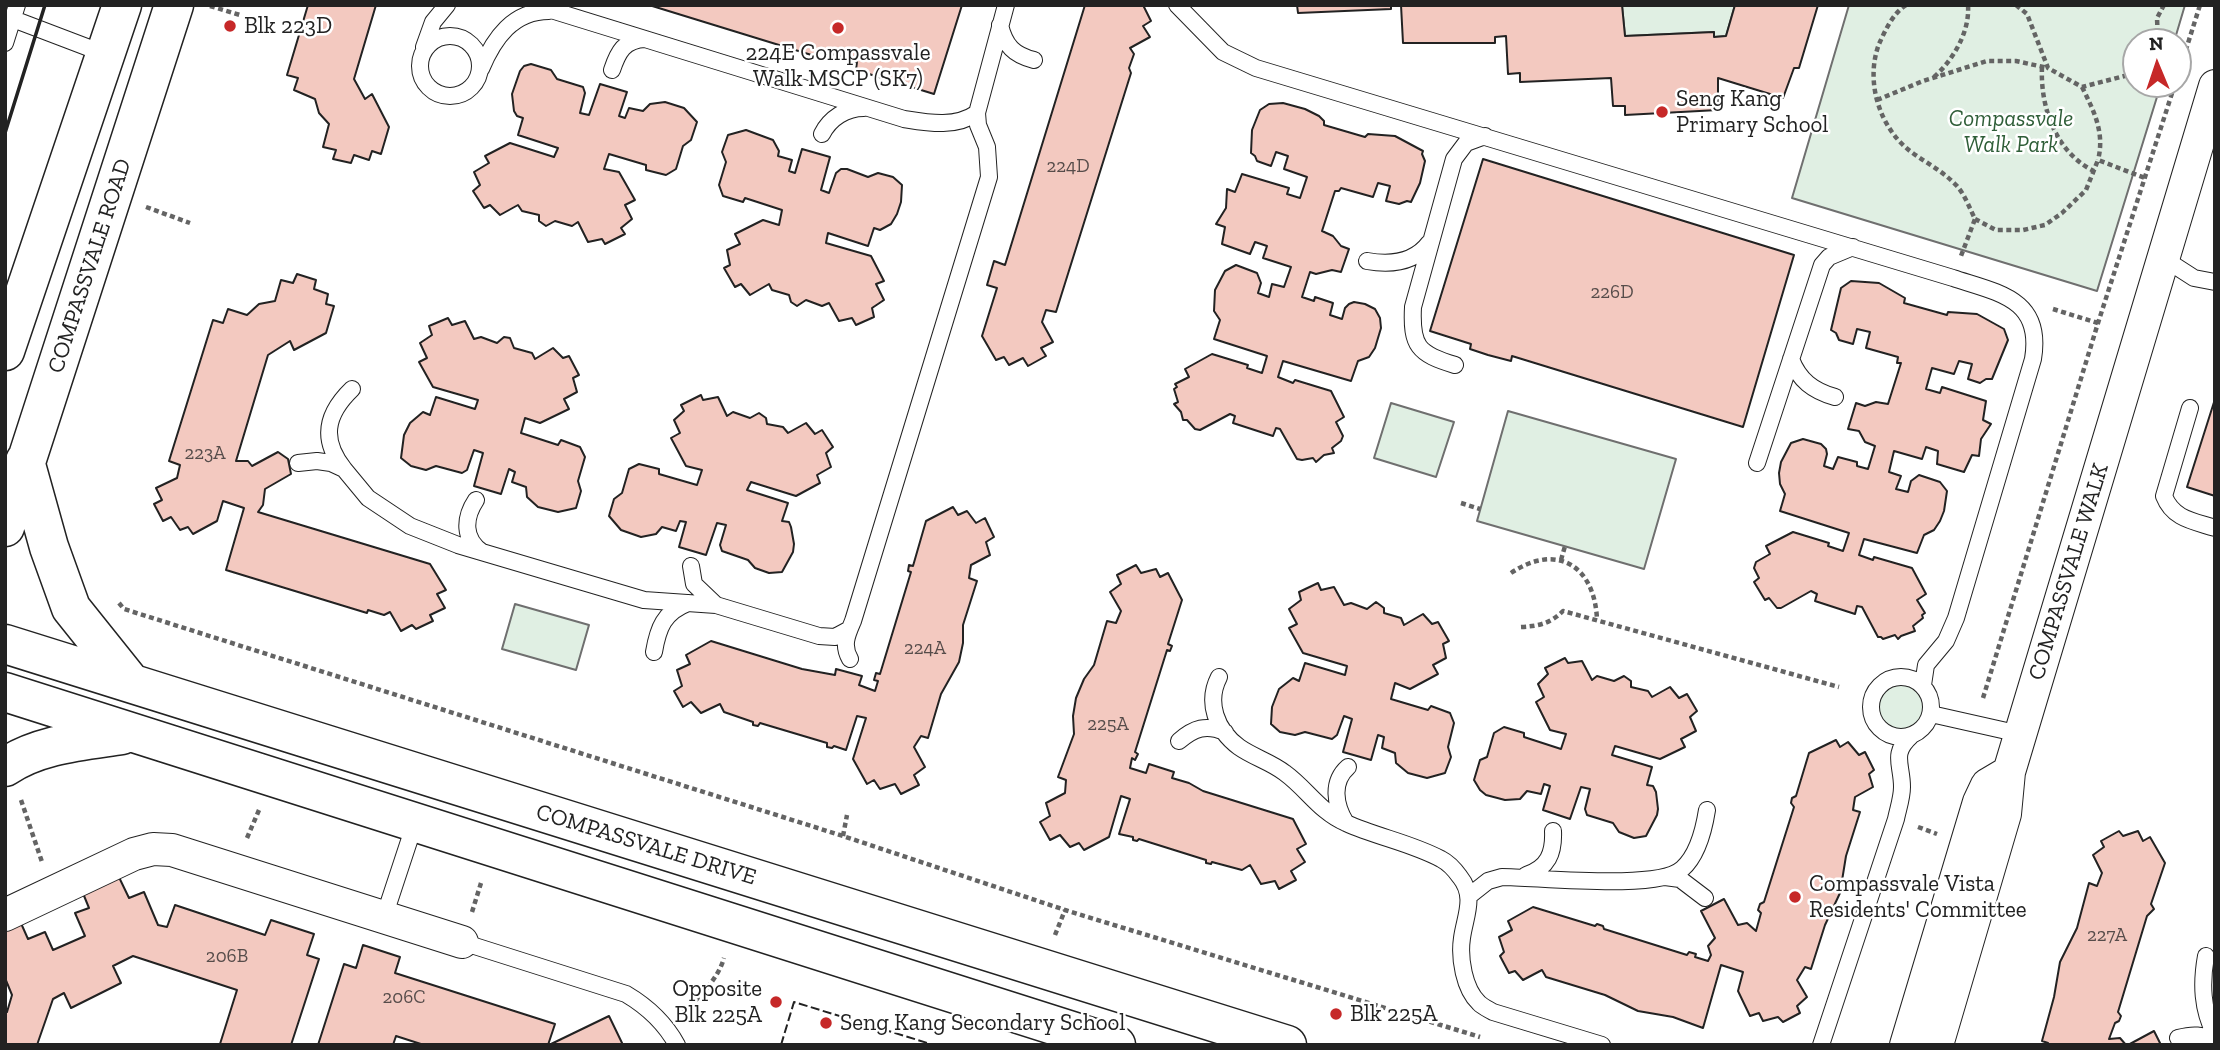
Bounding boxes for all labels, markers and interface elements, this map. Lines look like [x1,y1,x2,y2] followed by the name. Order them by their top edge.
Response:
[244,12,332,40] place label: Blk 223D
[222,18,238,34] marker: Blk 223D
[830,20,846,36] marker: 224E Compassvale Walk MSCP (SK7)
[2122,28,2192,98] north arrow
[2149,32,2164,55] text: N
[746,39,930,93] place label: 224E Compassvale Walk MSCP (SK7)
[1676,85,1828,139] place label: Seng Kang Primary School
[1654,104,1670,120] marker: Seng Kang Primary School
[1949,105,2073,159] park label: Compassvale Walk Park
[42,155,138,377] street label: COMPASSVALE ROAD
[1046,156,1090,178] house number: 224D
[1590,282,1634,304] house number: 226D
[184,443,226,465] house number: 223A
[2023,460,2115,684] street label: COMPASSVALE WALK
[904,638,946,660] house number: 224A
[1087,714,1129,736] house number: 225A
[533,798,759,892] street label: COMPASSVALE DRIVE
[1809,870,2027,924] place label: Compassvale Vista Residents' Committee
[1787,889,1803,905] marker: Compassvale Vista Residents' Committee
[2087,925,2127,947] house number: 227A
[206,946,248,968] house number: 206B
[672,975,762,1029] place label: Opposite Blk 225A
[382,987,426,1009] house number: 206C
[768,994,784,1010] marker: Opposite Blk 225A
[1350,1000,1437,1028] place label: Blk 225A
[1328,1006,1344,1022] marker: Blk 225A
[840,1009,1125,1037] place label: Seng Kang Secondary School
[818,1015,834,1031] marker: Seng Kang Secondary School

